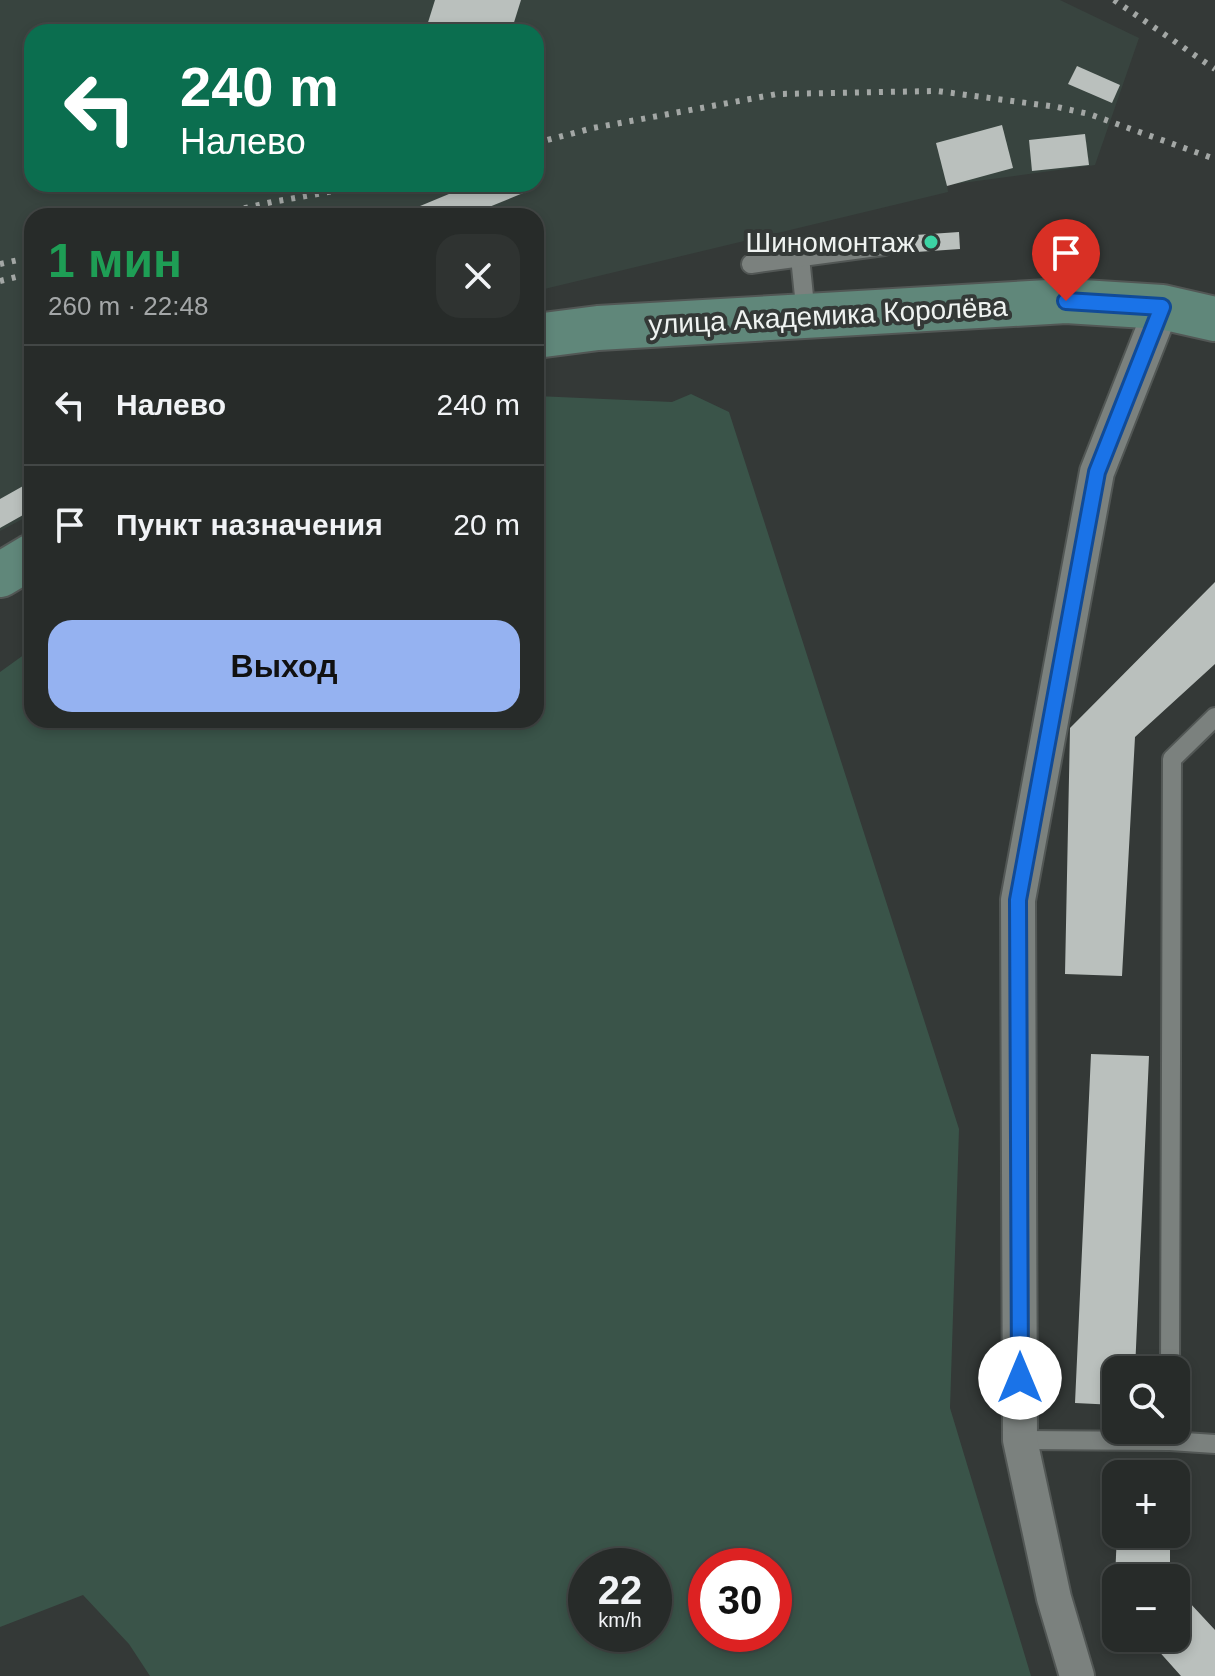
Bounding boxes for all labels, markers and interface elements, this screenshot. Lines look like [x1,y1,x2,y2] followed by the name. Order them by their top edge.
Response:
[180,55,339,118] text: 240 m
[48,56,152,160] icon: left
[180,121,306,162] text: Налево
[1032,219,1100,301] pin
[746,227,915,258] place label: Шиномонтаж
[1044,231,1088,275] icon: arrive
[922,233,940,251] marker: Шиномонтаж
[48,234,182,287] text: 1 мин
[436,234,520,318] button: close
[48,291,208,321] text: 260 m · 22:48
[648,291,1009,340] street label: улица Академика Королёва
[48,383,92,427] icon: left
[116,388,226,421] text: Налево
[437,388,520,421] text: 240 m
[48,503,92,547] icon: arrive
[116,508,383,541] text: Пункт назначения
[453,508,520,541] text: 20 m
[48,620,520,712] button: Выход
[978,1336,1062,1420] position arrow
[1102,1356,1190,1652] map controls
[1102,1356,1190,1444] button: search
[1102,1460,1190,1548] button: +
[688,1548,792,1652] speed limit sign: 30
[1102,1564,1190,1652] button: −
[598,1568,642,1612] text: 22
[598,1609,642,1631] text: km/h

